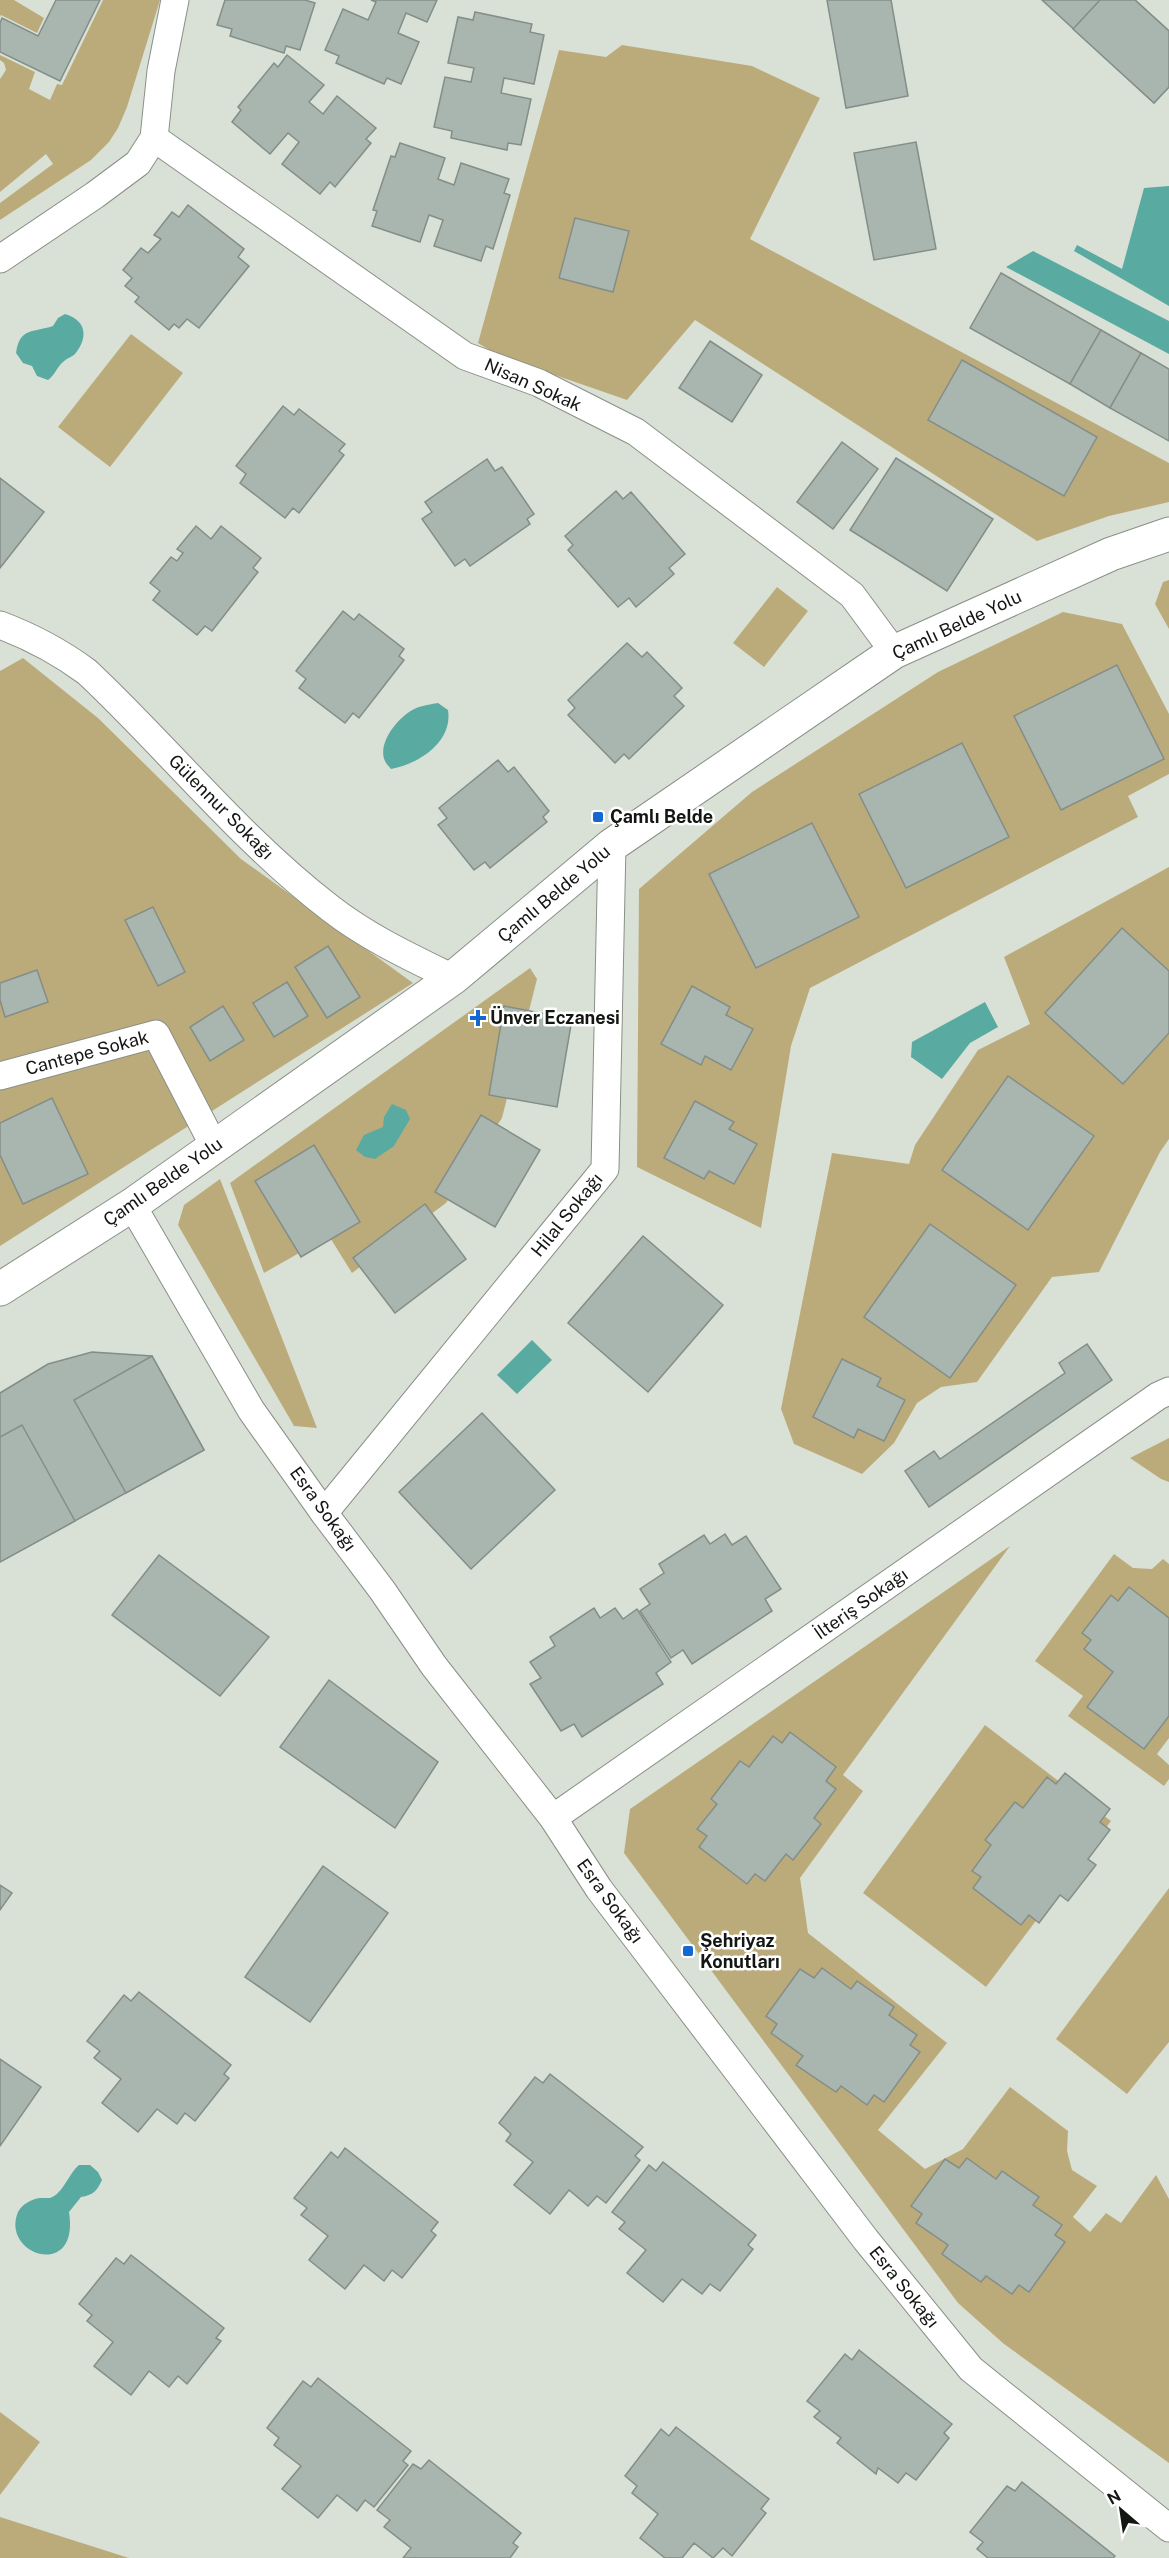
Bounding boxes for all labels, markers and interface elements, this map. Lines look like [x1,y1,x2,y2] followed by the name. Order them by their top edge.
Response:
[481,354,585,415] street label: Nisan Sokak
[889,585,1025,664] street label: Çamlı Belde Yolu
[165,750,278,863] street label: Gülennur Sokağı
[610,806,713,827] place label: Çamlı Belde
[591,810,605,824] marker: Çamlı Belde
[493,841,614,947] street label: Çamlı Belde Yolu
[490,1006,620,1028] place label: Ünver Eczanesi
[471,1011,485,1025] marker: Ünver Eczanesi
[23,1026,151,1079] street label: Cantepe Sokak
[99,1133,226,1230] street label: Çamlı Belde Yolu
[527,1169,607,1261] street label: Hilal Sokağı
[286,1463,361,1555] street label: Esra Sokağı
[809,1563,912,1644] street label: İlteriş Sokağı
[573,1855,648,1947] street label: Esra Sokağı
[700,1930,780,1972] place label: Şehriyaz Konutları
[681,1944,695,1958] marker: Şehriyaz Konutları
[865,2242,944,2332] street label: Esra Sokağı
[1091,2480,1151,2540] north arrow
[1104,2486,1124,2509] text: N

